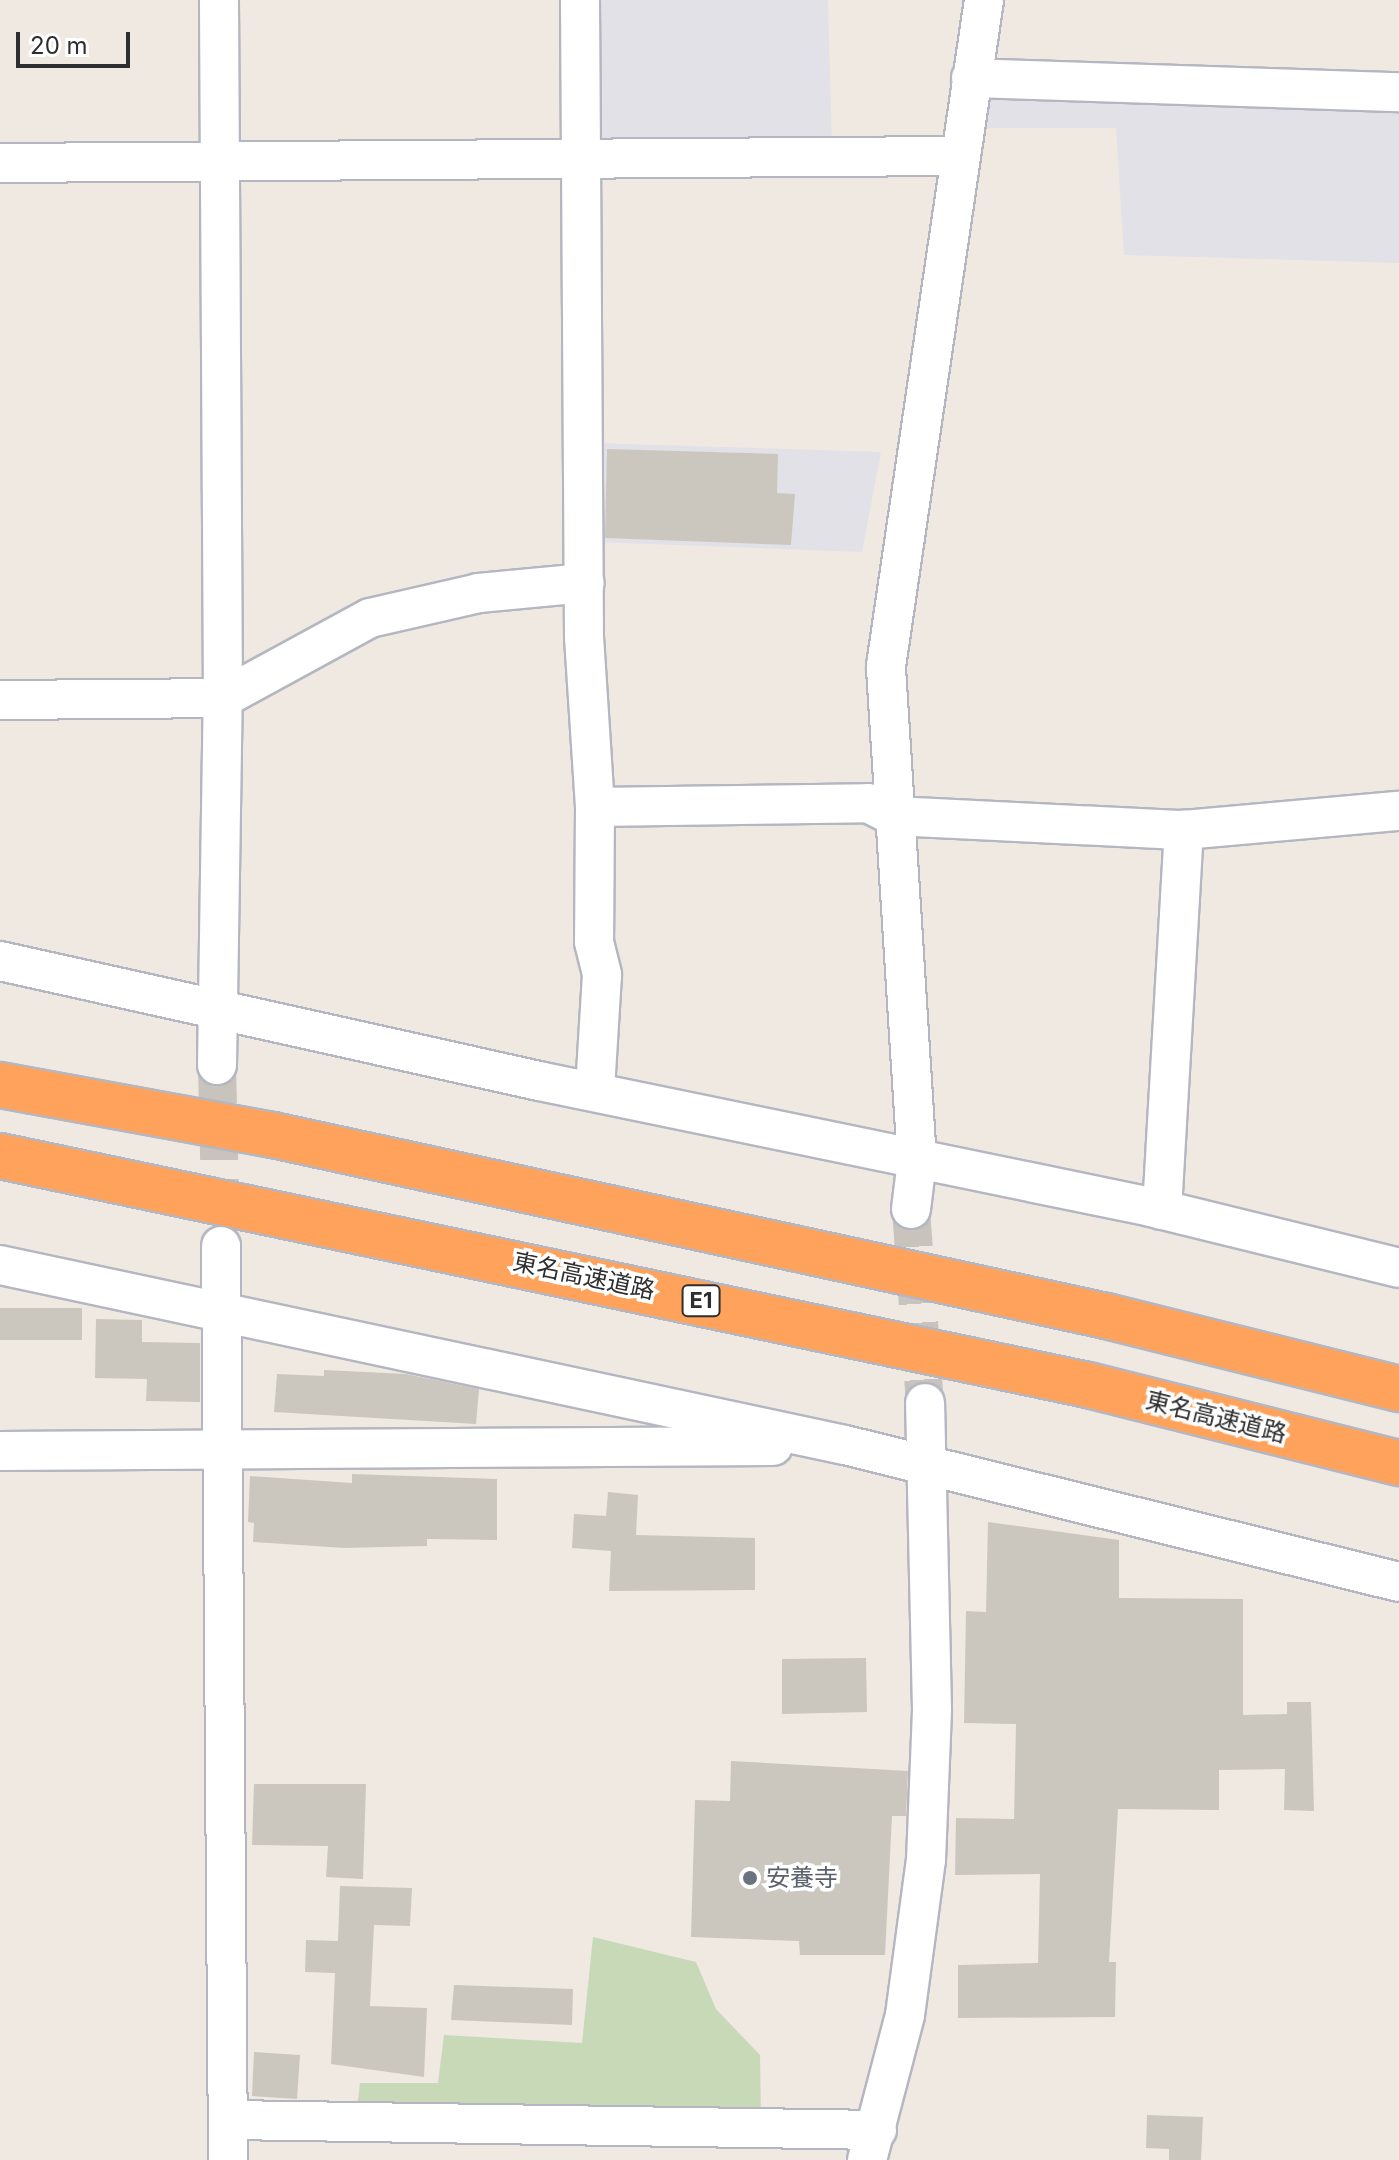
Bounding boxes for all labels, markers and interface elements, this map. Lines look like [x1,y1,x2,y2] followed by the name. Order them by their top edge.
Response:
[20,16,134,66] scale bar
[30,31,88,60] text: 20 m
[511,1247,657,1305] street label: 東名高速道路
[681,1283,721,1319] road number: E1
[1143,1386,1289,1448] street label: 東名高速道路
[766,1864,838,1892] place label: 安養寺
[741,1869,759,1887] marker: 安養寺

